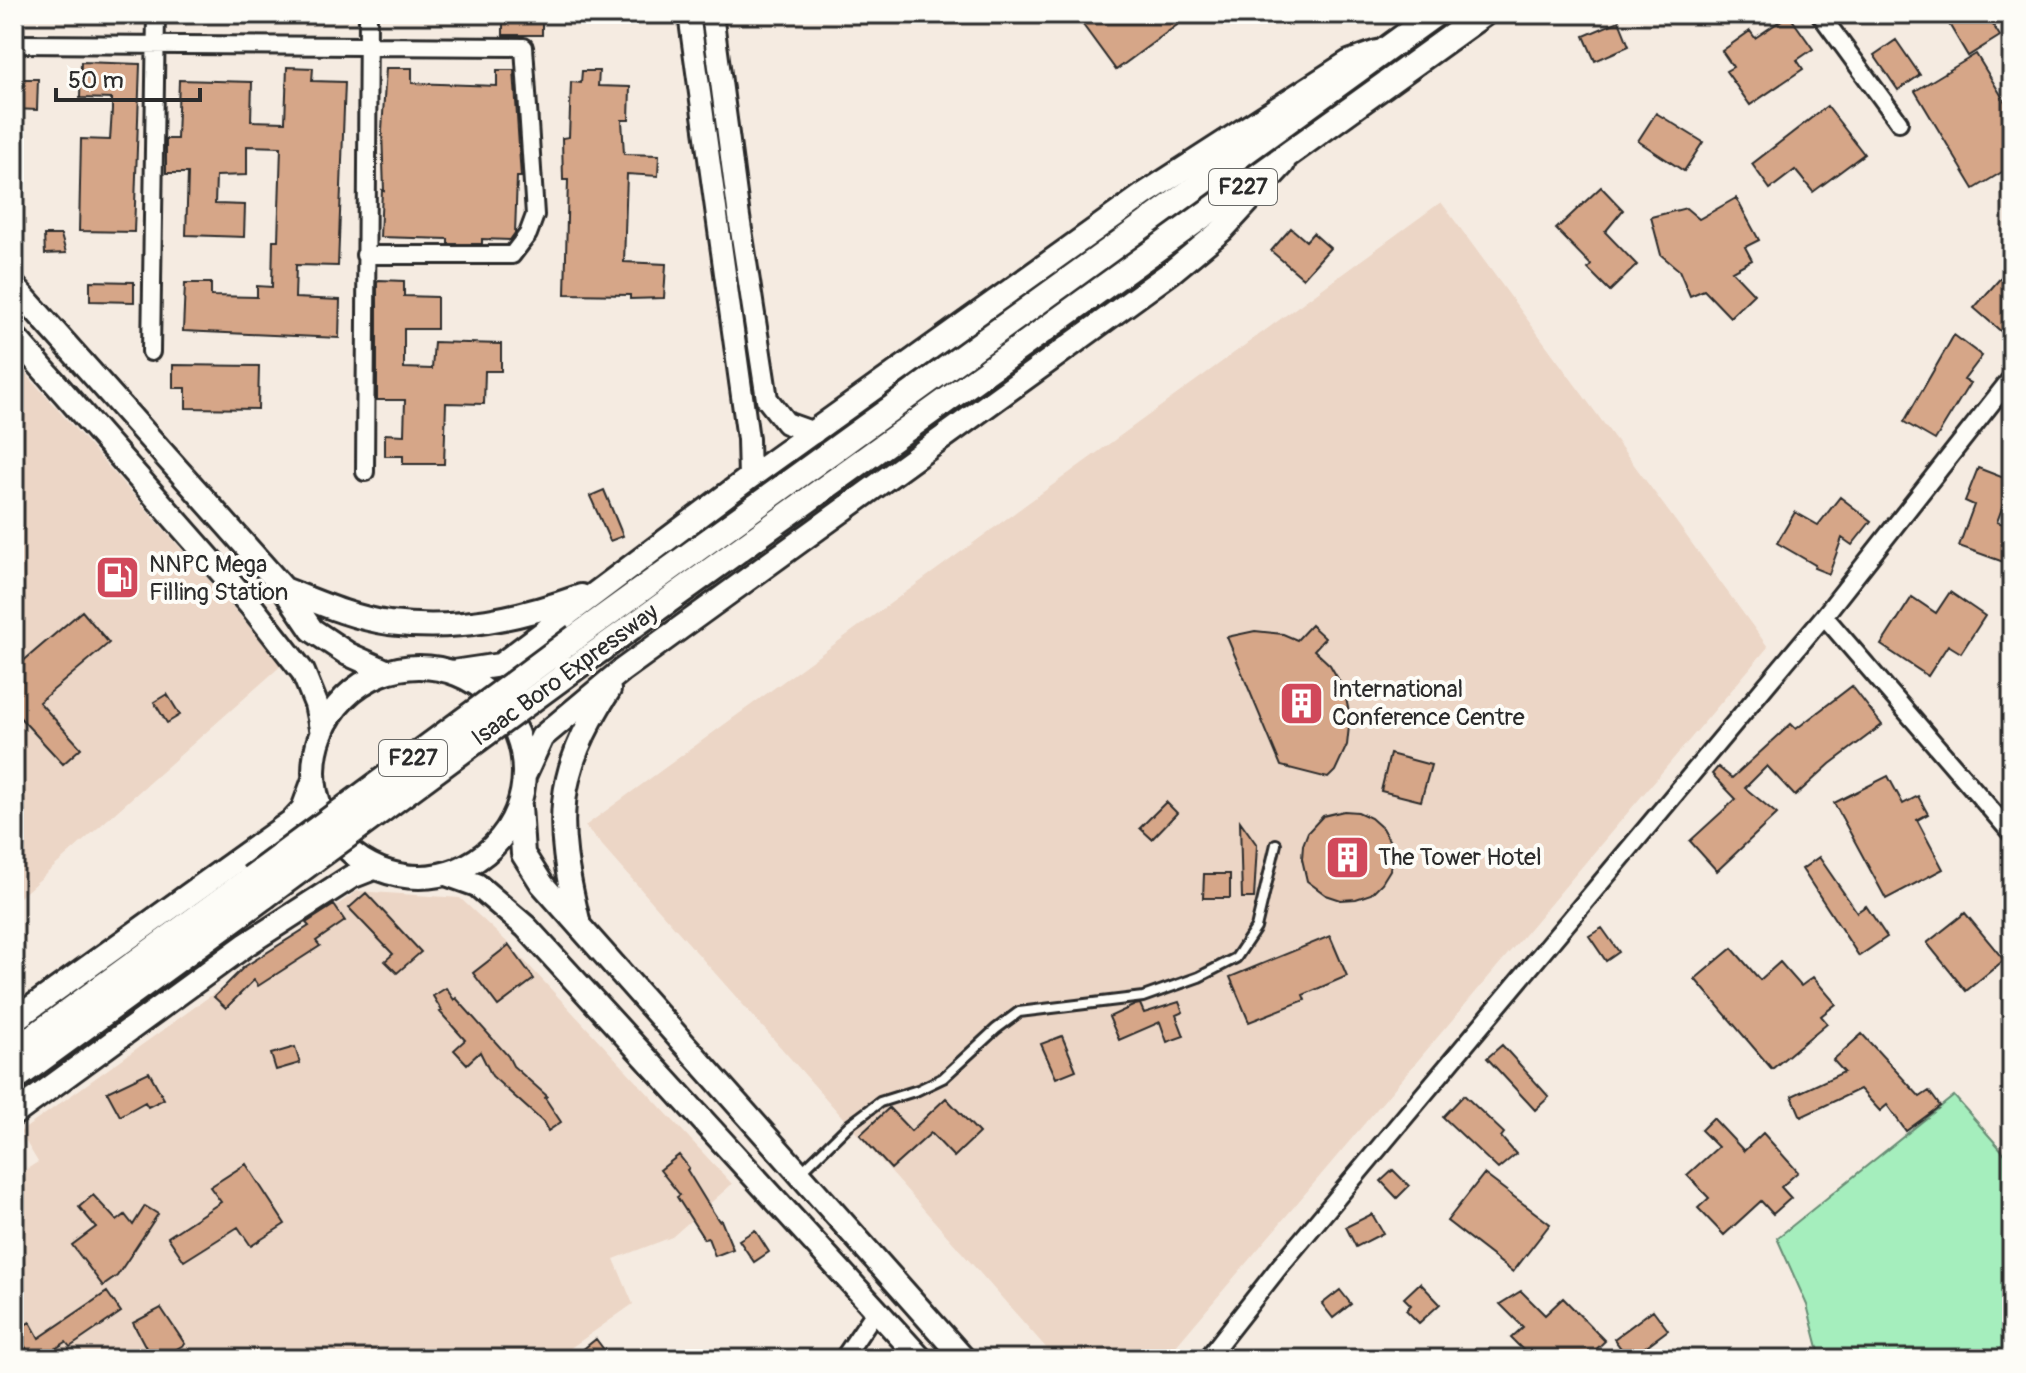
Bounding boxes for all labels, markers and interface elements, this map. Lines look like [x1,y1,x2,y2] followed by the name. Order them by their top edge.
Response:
[56,52,200,102] scale bar
[68,66,124,95] text: 50 m
[1209,169,1277,205] road number: F227
[149,550,288,607] place label: NNPC Mega Filling Station
[94,554,142,602] fuel station icon: NNPC Mega Filling Station
[466,598,664,752] street label: Isaac Boro Expressway
[1332,675,1525,732] place label: International Conference Centre
[1277,679,1325,727] building icon: International Conference Centre
[379,740,447,776] road number: F227
[1323,833,1371,881] building icon: The Tower Hotel
[1378,843,1542,872] place label: The Tower Hotel

